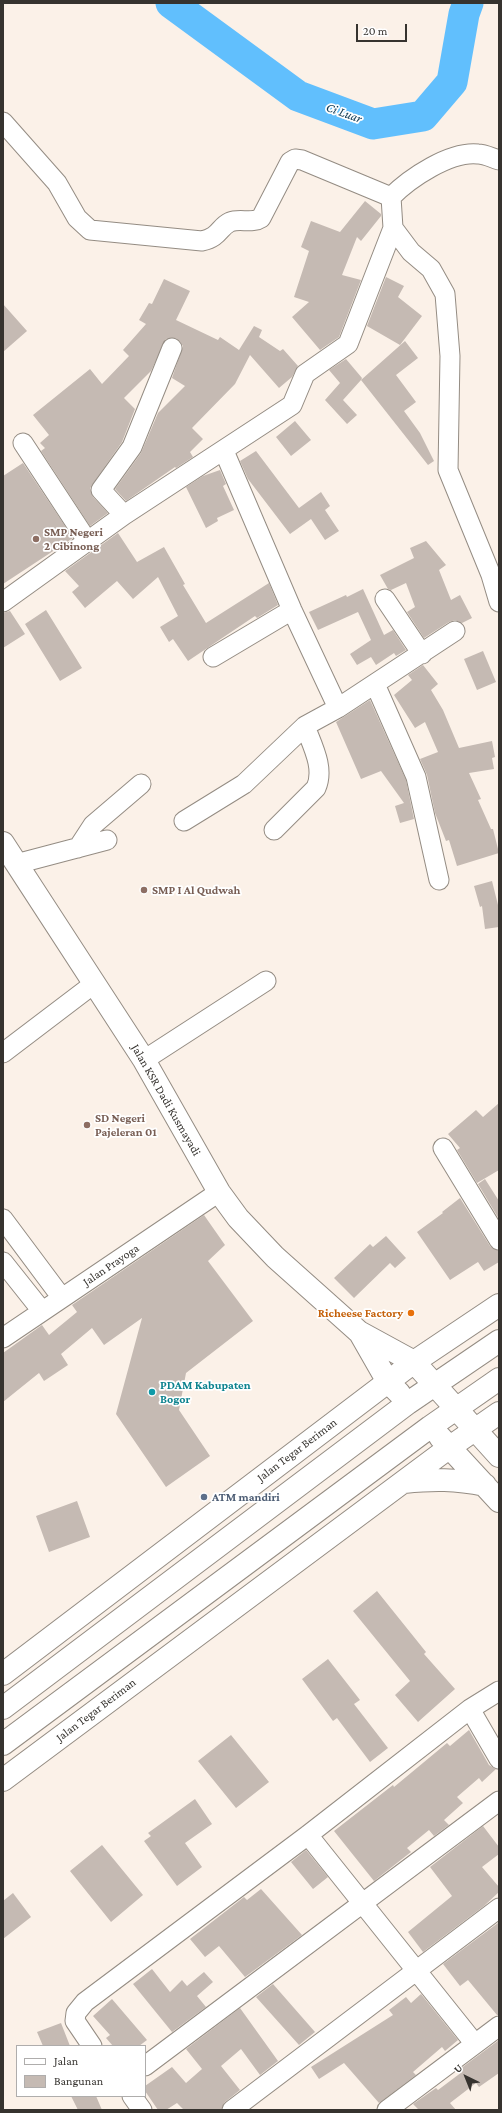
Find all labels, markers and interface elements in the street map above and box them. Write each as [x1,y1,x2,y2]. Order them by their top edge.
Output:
scale bar [358,16,409,42]
text: 20 m [363,24,387,38]
water label: Ci Luar [324,99,364,127]
place label: SMP Negeri 2 Cibinong [44,525,103,553]
marker: SMP Negeri 2 Cibinong [31,534,41,544]
place label: SMP I Al Qudwah [152,883,240,897]
marker: SMP I Al Qudwah [139,885,149,895]
street label: Jalan KSR Dadi Kusmayadi [128,1042,204,1158]
place label: SD Negeri Pajeleran 01 [95,1111,157,1139]
marker: SD Negeri Pajeleran 01 [82,1120,92,1130]
street label: Jalan Prayoga [80,1241,142,1289]
place label: Richeese Factory [318,1306,403,1320]
marker: Richeese Factory [406,1308,416,1318]
place label: PDAM Kabupaten Bogor [160,1378,251,1406]
marker: PDAM Kabupaten Bogor [147,1387,157,1397]
street label: Jalan Tegar Beriman [254,1415,340,1485]
place label: ATM mandiri [212,1490,280,1504]
marker: ATM mandiri [199,1492,209,1502]
street label: Jalan Tegar Beriman [53,1675,139,1745]
legend [16,2045,146,2097]
text: Jalan [54,2054,78,2068]
north arrow [446,2057,486,2097]
text: U [451,2061,465,2075]
text: Bangunan [54,2074,103,2088]

